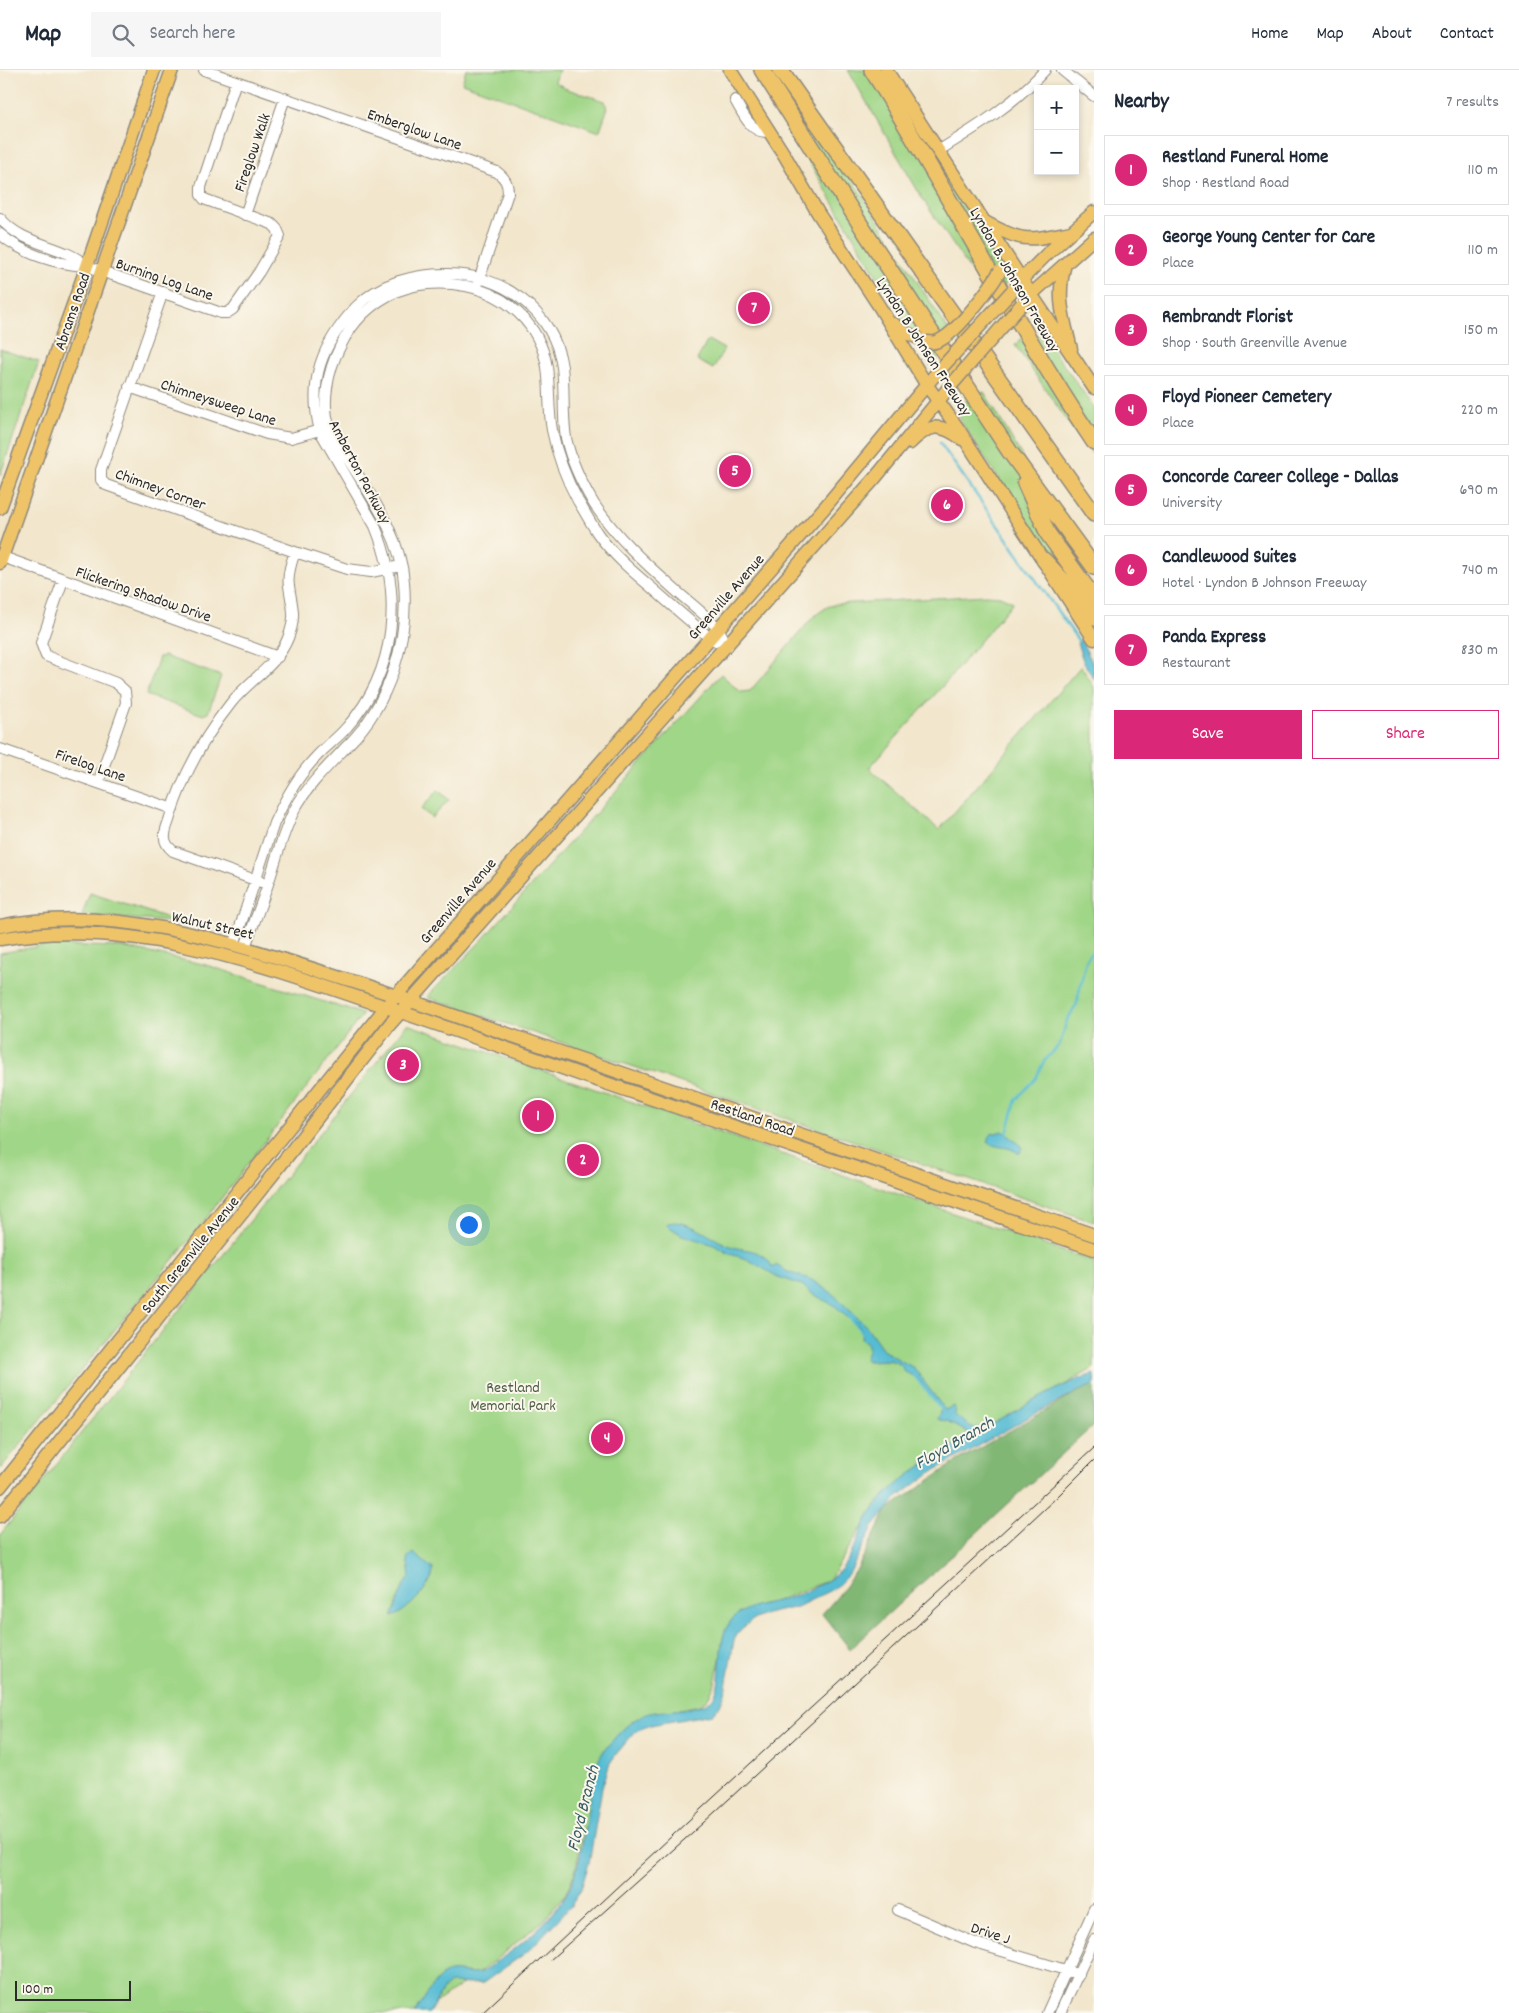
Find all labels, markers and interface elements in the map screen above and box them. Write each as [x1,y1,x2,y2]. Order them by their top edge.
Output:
search box [91,12,441,57]
text: Map [25,18,61,52]
icon: search [109,21,137,49]
text: Search here [149,21,235,48]
text: Home [1251,22,1288,47]
text: Map [1316,22,1344,47]
text: About [1372,22,1412,47]
text: Contact [1440,22,1494,47]
map controls [1034,85,1079,175]
button: + [1034,85,1079,130]
text: Nearby [1114,88,1169,118]
text: 7 results [1446,91,1499,114]
street label: Emberglow Lane [364,103,465,157]
street label: Fireglow Walk [229,110,278,195]
button: − [1034,130,1079,175]
text: Restland Funeral Home [1162,145,1328,172]
text: 1 [1129,159,1133,182]
text: 110 m [1468,159,1498,182]
text: Shop · Restland Road [1162,172,1289,195]
street label: Lyndon B. Johnson Freeway [963,203,1065,357]
text: George Young Center for Care [1162,225,1375,252]
text: 2 [1128,239,1135,262]
text: 110 m [1468,239,1498,262]
text: Place [1162,252,1194,275]
street label: Burning Log Lane [112,253,216,308]
street label: Abrams Road [49,270,97,354]
street label: Lyndon B Johnson Freeway [869,273,977,422]
pin: 7 [738,289,770,327]
text: Rembrandt Florist [1162,305,1293,332]
text: 3 [1127,319,1135,342]
text: 150 m [1464,319,1498,342]
text: Shop · South Greenville Avenue [1162,332,1347,355]
street label: Chimneysweep Lane [157,374,279,433]
text: Floyd Pioneer Cemetery [1162,385,1331,412]
text: 4 [1128,399,1134,422]
text: 220 m [1461,399,1498,422]
text: Place [1162,412,1194,435]
street label: Amberton Parkway [322,416,396,529]
pin: 5 [719,452,751,490]
street label: Chimney Corner [112,463,209,517]
text: Concorde Career College - Dallas [1162,465,1399,492]
text: 5 [1127,479,1135,502]
text: 690 m [1459,479,1498,502]
pin: 6 [931,486,963,524]
text: University [1162,492,1222,515]
text: Candlewood Suites [1162,545,1297,572]
street label: Greenville Avenue [683,550,771,646]
text: 6 [1127,559,1135,582]
text: 740 m [1462,559,1498,582]
street label: Flickering Shadow Drive [72,561,214,629]
text: Hotel · Lyndon B Johnson Freeway [1162,572,1366,595]
text: Panda Express [1162,625,1266,652]
text: 7 [1128,639,1134,662]
text: 830 m [1461,639,1498,662]
text: Restaurant [1162,652,1231,675]
button: Save [1114,710,1302,759]
button: Share [1312,710,1499,759]
street label: Firelog Lane [52,744,129,789]
street label: Greenville Avenue [415,854,503,950]
street label: Walnut Street [169,906,256,947]
pin: 3 [387,1046,419,1084]
street label: Restland Road [707,1093,797,1143]
pin: 1 [522,1097,554,1135]
pin: 2 [567,1141,599,1179]
street label: South Greenville Avenue [136,1192,246,1319]
your location [456,1212,482,1238]
park label: Restland Memorial Park [470,1377,556,1418]
water label: Floyd Branch [911,1411,1000,1477]
pin: 4 [591,1419,623,1457]
water label: Floyd Branch [562,1762,607,1854]
street label: Drive J [967,1917,1013,1952]
scale bar [15,1978,131,2001]
text: 100 m [22,1980,53,2000]

